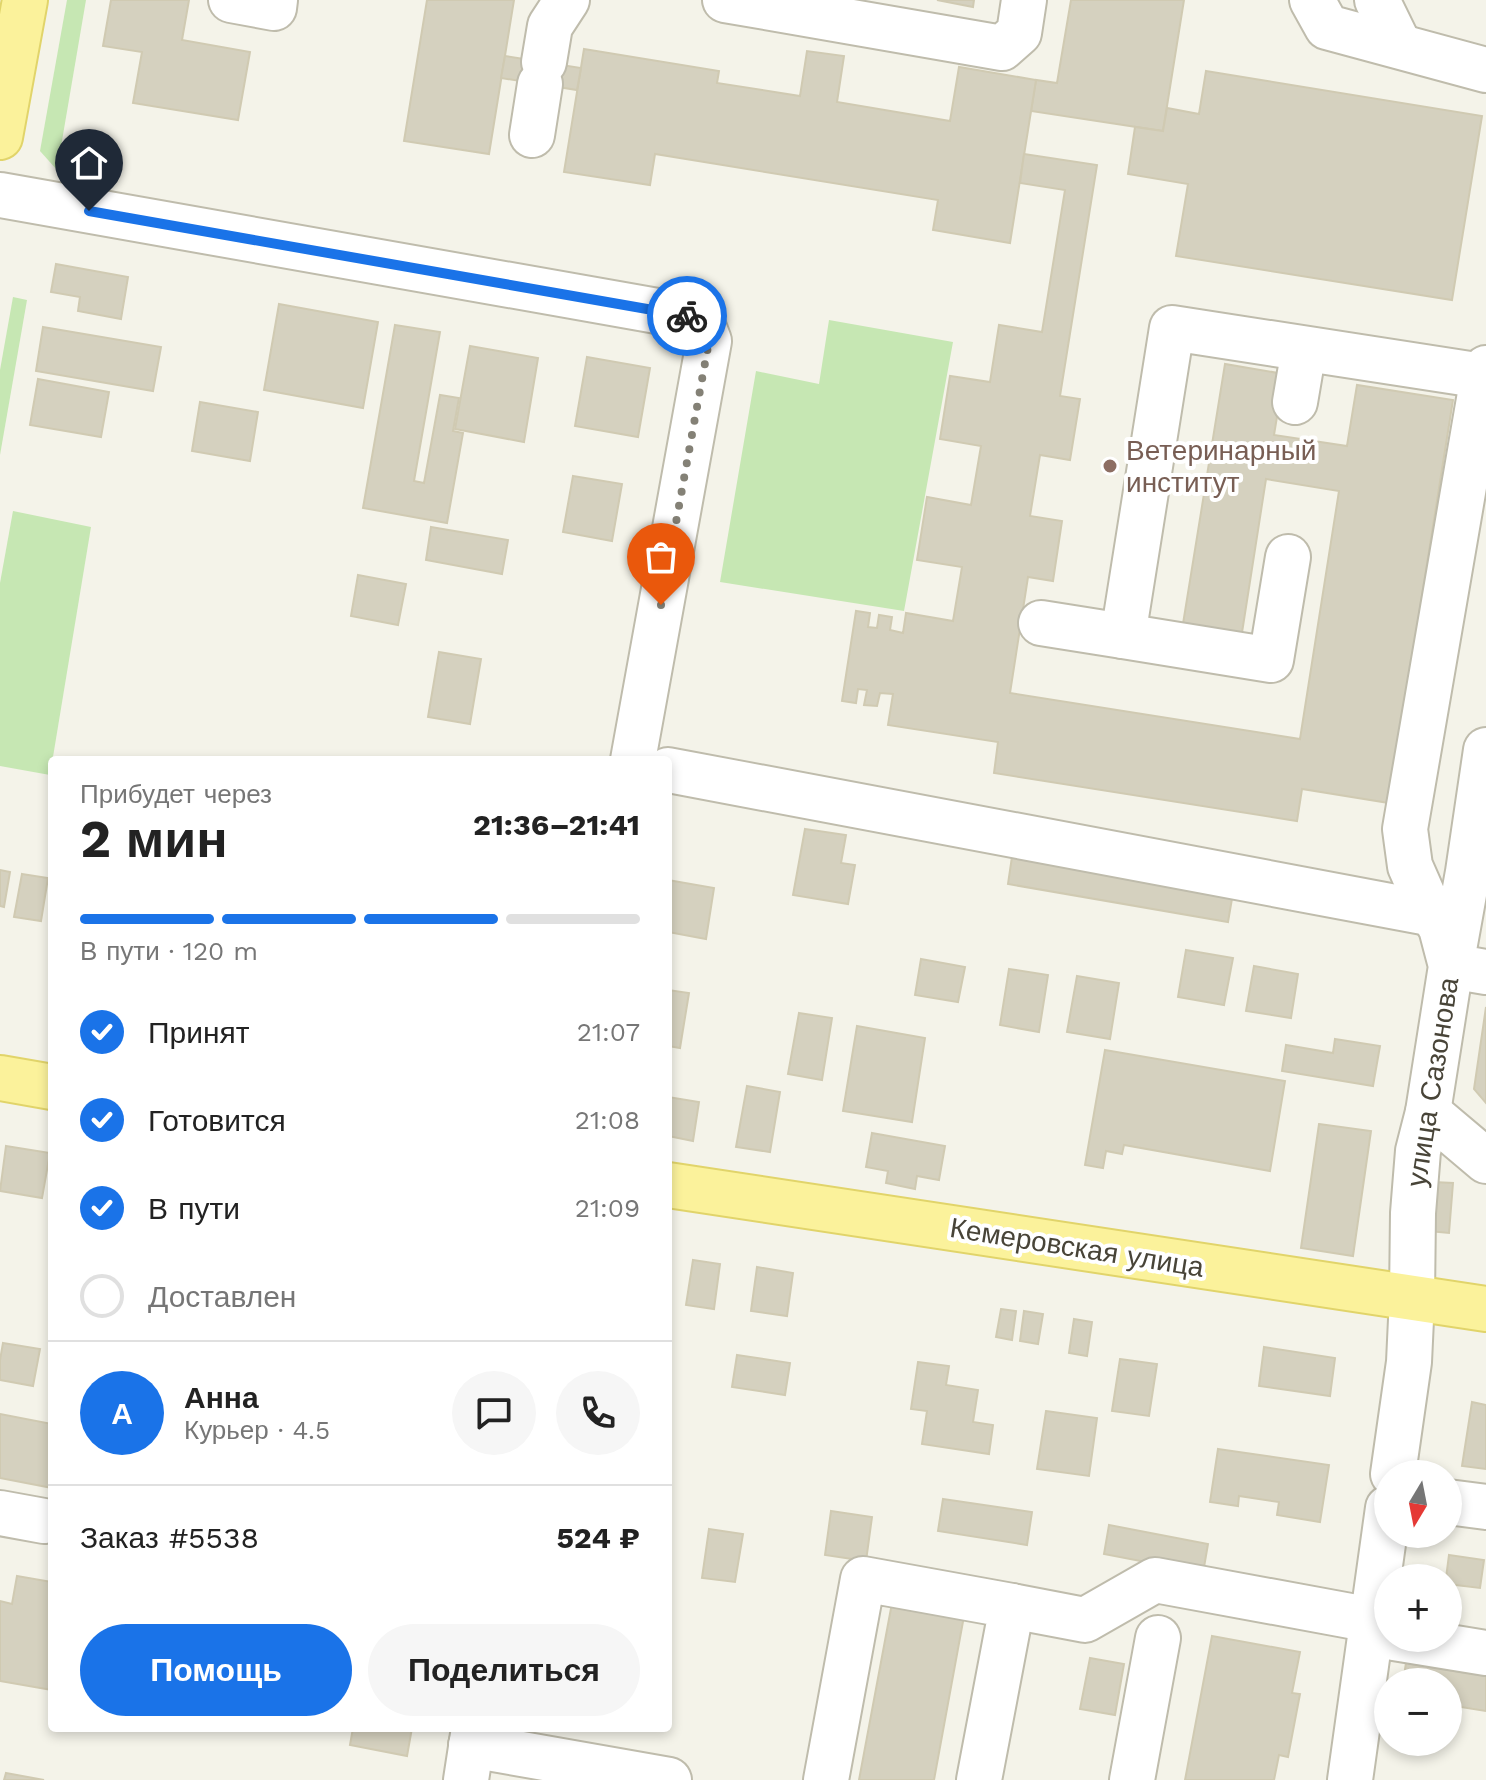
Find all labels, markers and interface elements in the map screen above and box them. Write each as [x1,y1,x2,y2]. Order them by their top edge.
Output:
pin [55,129,123,211]
icon: home [67,141,111,185]
courier [647,276,727,356]
icon: bike [665,294,709,338]
place label: Ветеринарный институт [1126,434,1316,499]
marker: Ветеринарный институт [1101,457,1119,475]
pin [627,523,695,605]
icon: bag [639,535,683,579]
text: Прибудет через [80,779,272,809]
text: 21:36–21:41 [473,807,640,842]
text: 2 мин [80,809,228,870]
text: В пути · 120 m [80,936,258,966]
street label: улица Сазонова [1400,975,1465,1189]
icon: check [80,1010,124,1054]
text: Принят [148,1015,250,1050]
text: 21:07 [577,1017,640,1047]
icon: check [80,1098,124,1142]
text: Готовится [148,1103,286,1138]
text: 21:08 [575,1105,640,1135]
icon: check [80,1186,124,1230]
text: В пути [148,1191,240,1226]
text: 21:09 [575,1193,640,1223]
street label: Кемеровская улица [948,1211,1207,1284]
text: Доставлен [148,1279,296,1314]
button: chat [452,1371,536,1455]
button: phone [556,1371,640,1455]
text: Анна [184,1380,259,1415]
text: А [111,1396,133,1431]
text: Курьер · 4.5 [184,1415,330,1445]
north arrow [1374,1460,1462,1548]
map controls [1374,1460,1462,1756]
text: Заказ #5538 [80,1520,259,1555]
text: 524 ₽ [556,1520,640,1555]
button: + [1374,1564,1462,1652]
button: Помощь [80,1624,352,1716]
button: Поделиться [368,1624,640,1716]
button: − [1374,1668,1462,1756]

